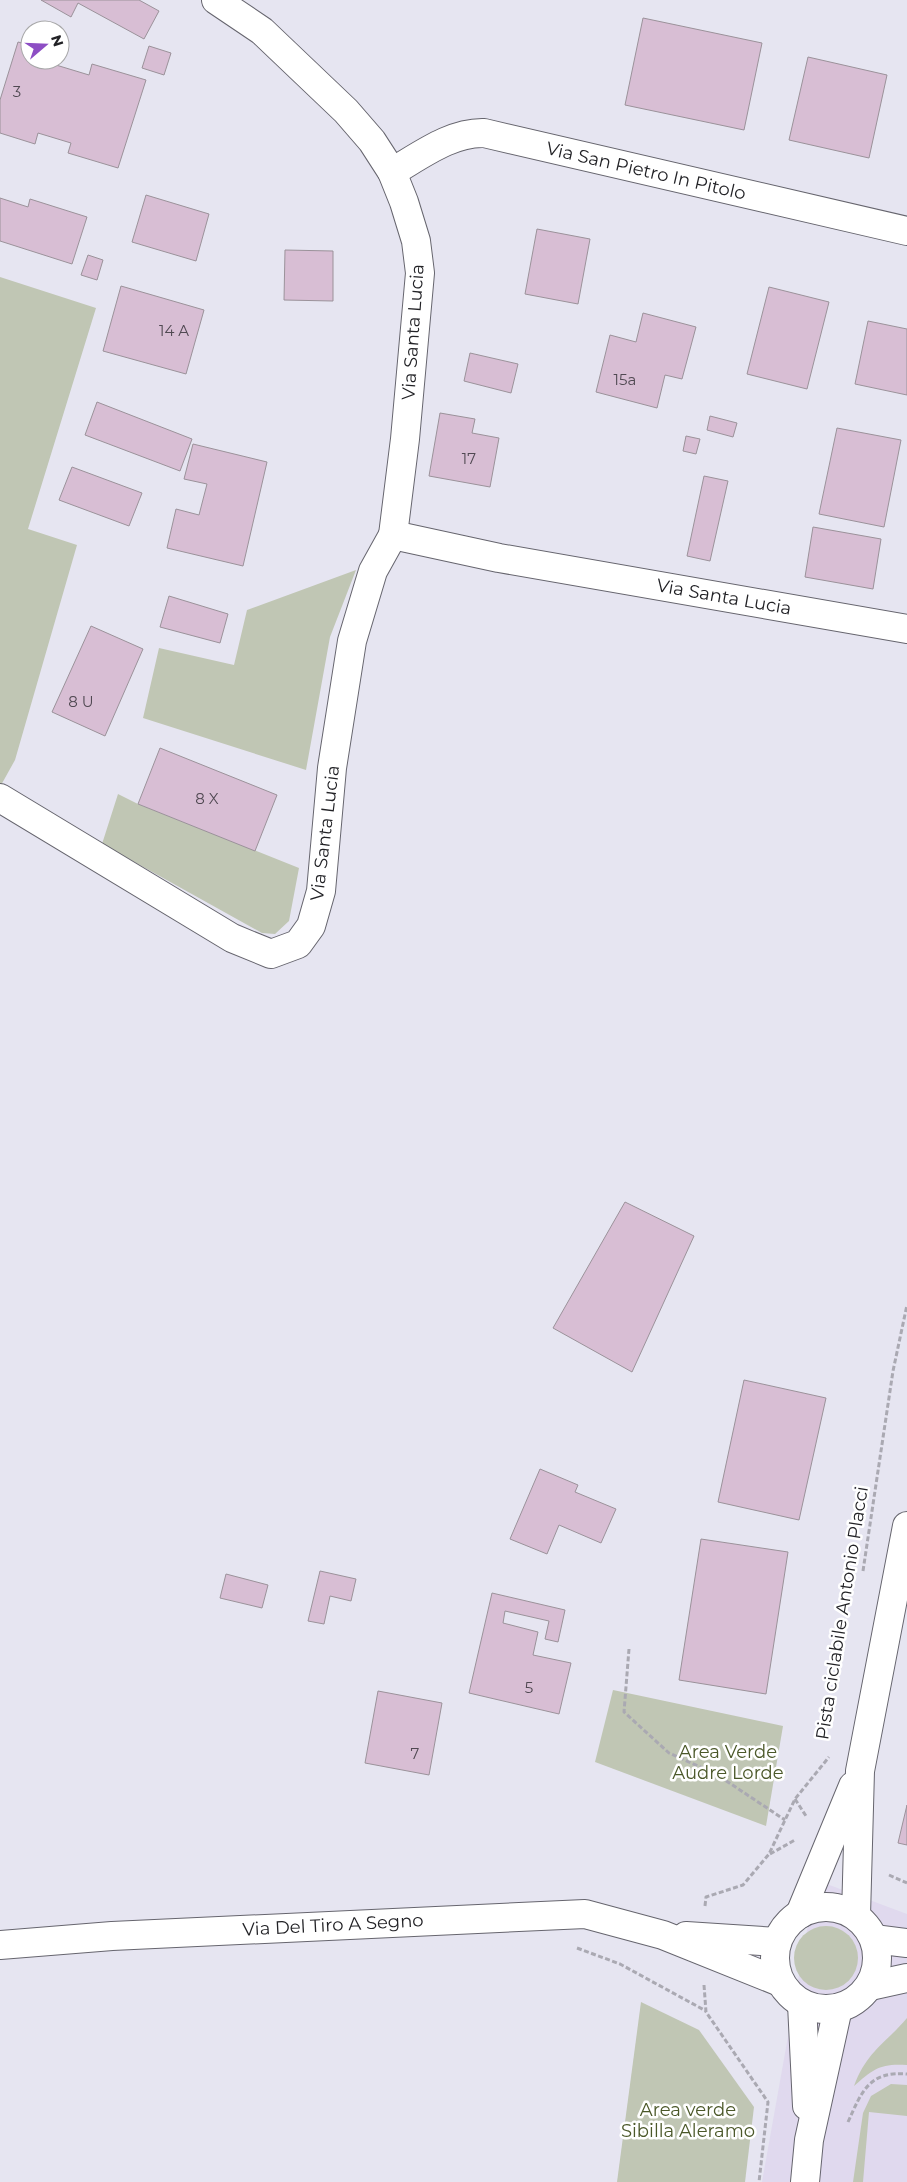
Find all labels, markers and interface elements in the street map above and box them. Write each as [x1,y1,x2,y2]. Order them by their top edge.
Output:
north arrow [20,20,70,70]
text: N [47,32,68,49]
house number: 3 [13,82,21,101]
street label: Via San Pietro In Pitolo [544,137,748,205]
street label: Via Santa Lucia [397,263,429,401]
house number: 14 A [159,321,189,340]
house number: 15a [614,370,636,389]
house number: 17 [462,449,476,468]
street label: Via Santa Lucia [655,574,793,620]
house number: 8 U [68,692,94,711]
street label: Via Santa Lucia [306,764,344,902]
house number: 8 X [195,789,219,808]
street label: Pista ciclabile Antonio Placci [811,1485,873,1741]
house number: 5 [525,1678,533,1697]
park label: Area Verde Audre Lorde [672,1741,784,1784]
house number: 7 [411,1744,420,1763]
street label: Via Del Tiro A Segno [242,1909,424,1941]
park label: Area verde Sibilla Aleramo [621,2099,755,2142]

